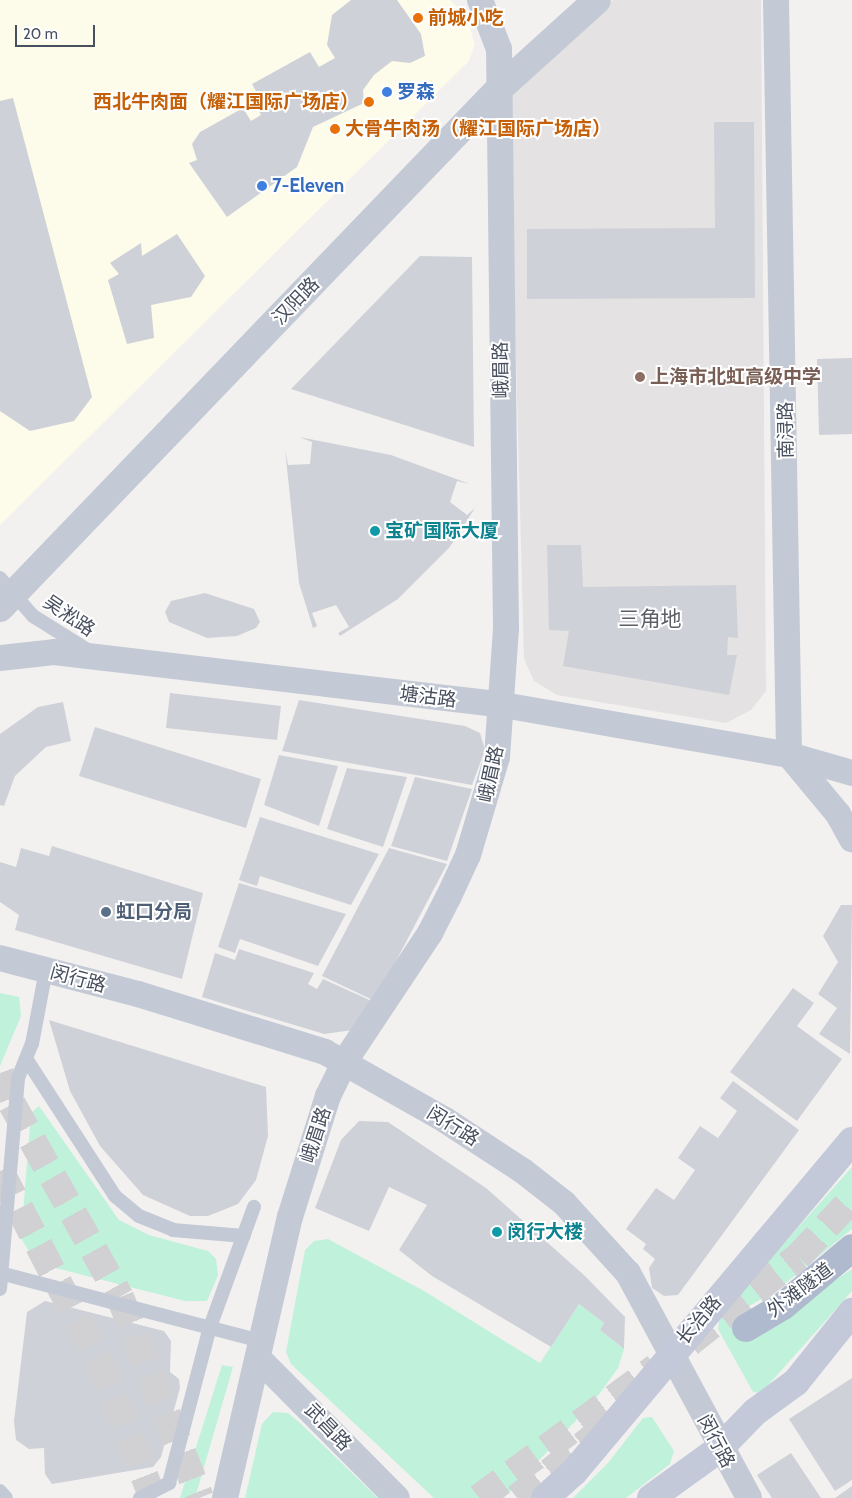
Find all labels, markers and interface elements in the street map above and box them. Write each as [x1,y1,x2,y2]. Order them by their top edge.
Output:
place label: 前城小吃 [428,7,504,29]
marker: 前城小吃 [412,12,424,24]
scale bar [18,15,98,47]
text: 20 m [23,25,58,43]
place label: 罗森 [397,81,435,103]
marker: 罗森 [381,86,393,98]
place label: 西北牛肉面（耀江国际广场店） [93,91,359,113]
marker: 西北牛肉面（耀江国际广场店） [363,96,375,108]
place label: 大骨牛肉汤（耀江国际广场店） [345,118,611,140]
marker: 大骨牛肉汤（耀江国际广场店） [329,123,341,135]
place label: 7-Eleven [272,175,344,197]
marker: 7-Eleven [256,180,268,192]
street label: 汉阳路 [268,273,324,329]
street label: 峨眉路 [489,341,513,399]
place label: 上海市北虹高级中学 [650,366,821,388]
marker: 上海市北虹高级中学 [634,371,646,383]
street label: 南浔路 [774,401,798,459]
place label: 宝矿国际大厦 [385,520,499,542]
marker: 宝矿国际大厦 [369,525,381,537]
street label: 吴淞路 [39,591,99,641]
district label: 三角地 [619,606,681,632]
street label: 塘沽路 [398,682,458,712]
street label: 峨眉路 [474,744,508,804]
place label: 虹口分局 [116,901,192,923]
marker: 虹口分局 [100,906,112,918]
street label: 闵行路 [48,961,108,997]
street label: 闵行路 [423,1101,483,1151]
street label: 峨眉路 [296,1104,336,1166]
place label: 闵行大楼 [507,1221,583,1243]
marker: 闵行大楼 [491,1226,503,1238]
street label: 外滩隧道 [763,1258,837,1322]
street label: 长治路 [672,1291,726,1349]
street label: 武昌路 [300,1399,356,1455]
street label: 闵行路 [693,1410,739,1472]

